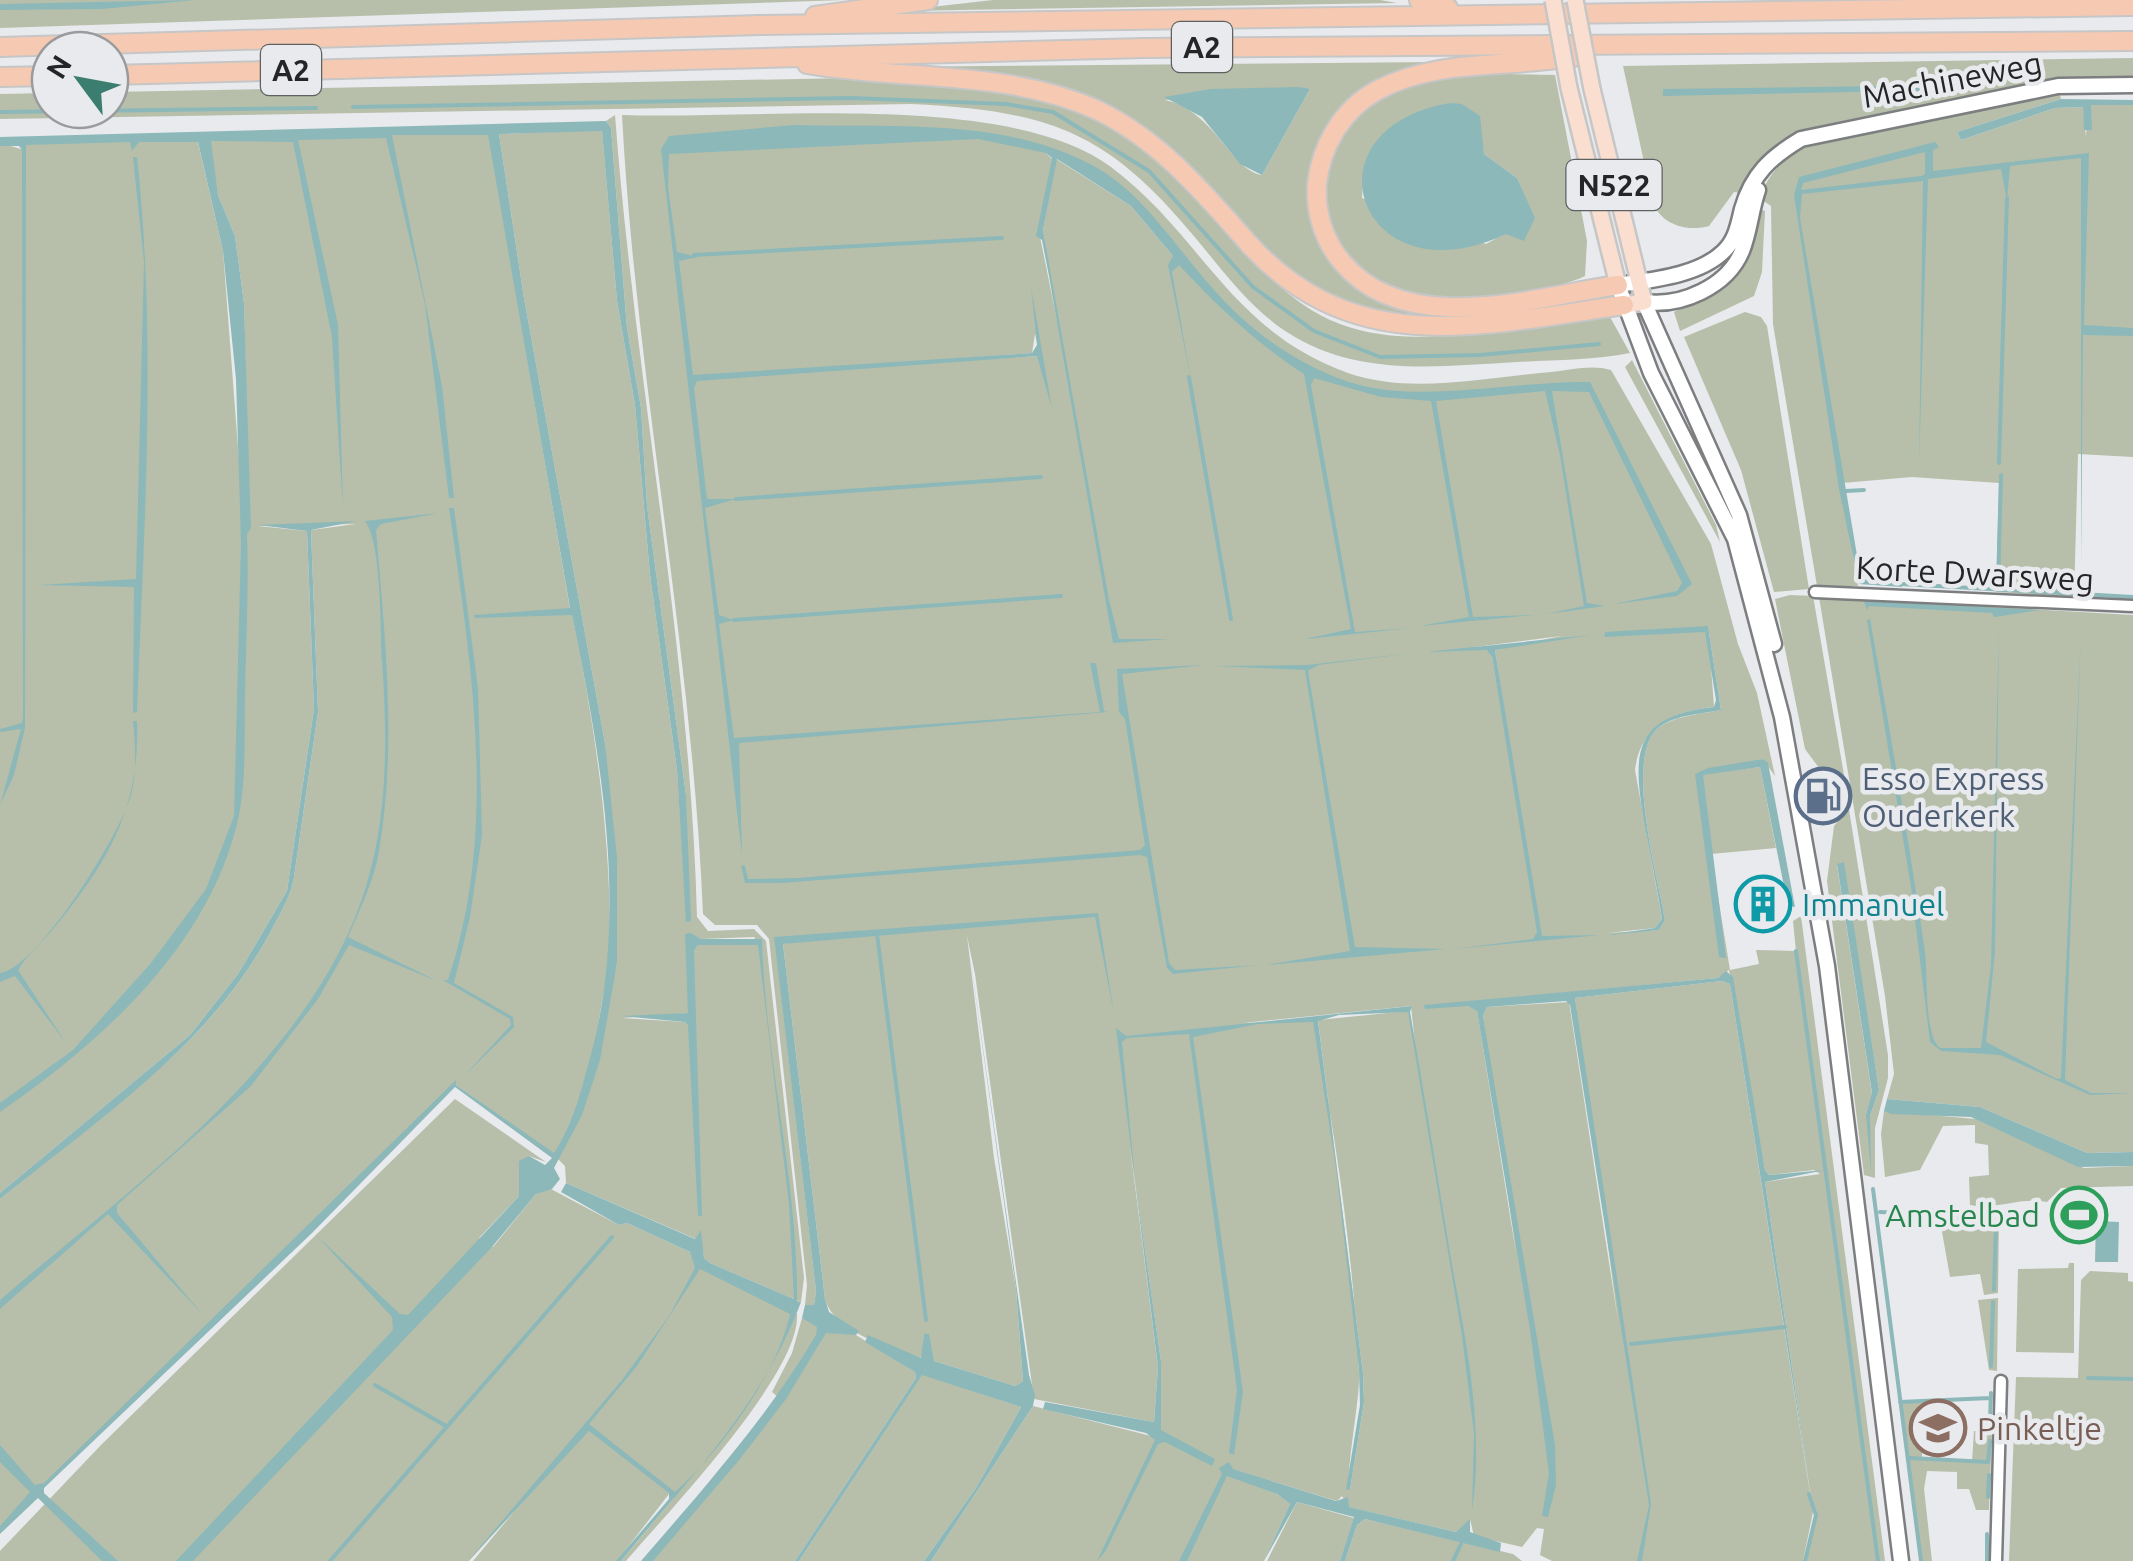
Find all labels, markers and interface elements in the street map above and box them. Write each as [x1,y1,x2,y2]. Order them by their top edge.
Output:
road number: A2 [1172,22,1232,72]
north arrow [30,30,130,130]
street label: Machineweg [1859,44,2045,114]
road number: A2 [261,45,321,95]
text: N [40,49,77,84]
road number: N522 [1566,160,1662,210]
street label: Korte Dwarsweg [1855,549,2095,597]
place label: Esso Express Ouderkerk [1862,760,2044,833]
fuel station icon: Esso Express Ouderkerk [1793,766,1853,826]
building icon: Immanuel [1733,874,1793,934]
place label: Immanuel [1802,886,1944,922]
sports icon: Amstelbad [2049,1185,2109,1245]
place label: Amstelbad [1885,1197,2040,1233]
school or university icon: Pinkeltje [1908,1398,1968,1458]
place label: Pinkeltje [1977,1410,2102,1446]

